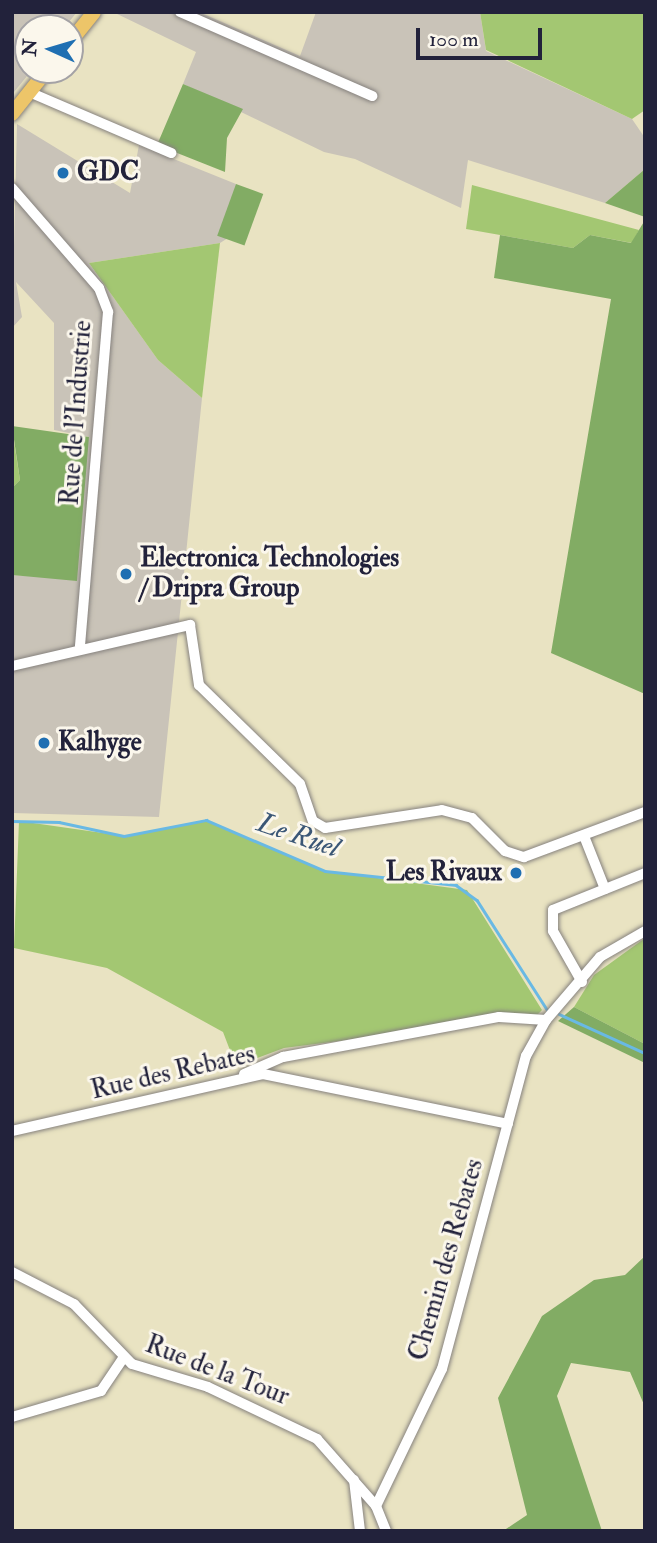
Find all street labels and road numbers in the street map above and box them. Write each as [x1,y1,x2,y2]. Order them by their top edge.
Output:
street label: Rue de l'Industrie [55,319,99,507]
street label: Rue des Rebates [88,1039,258,1107]
street label: Chemin des Rebates [403,1155,491,1365]
street label: Rue de la Tour [141,1329,293,1413]

